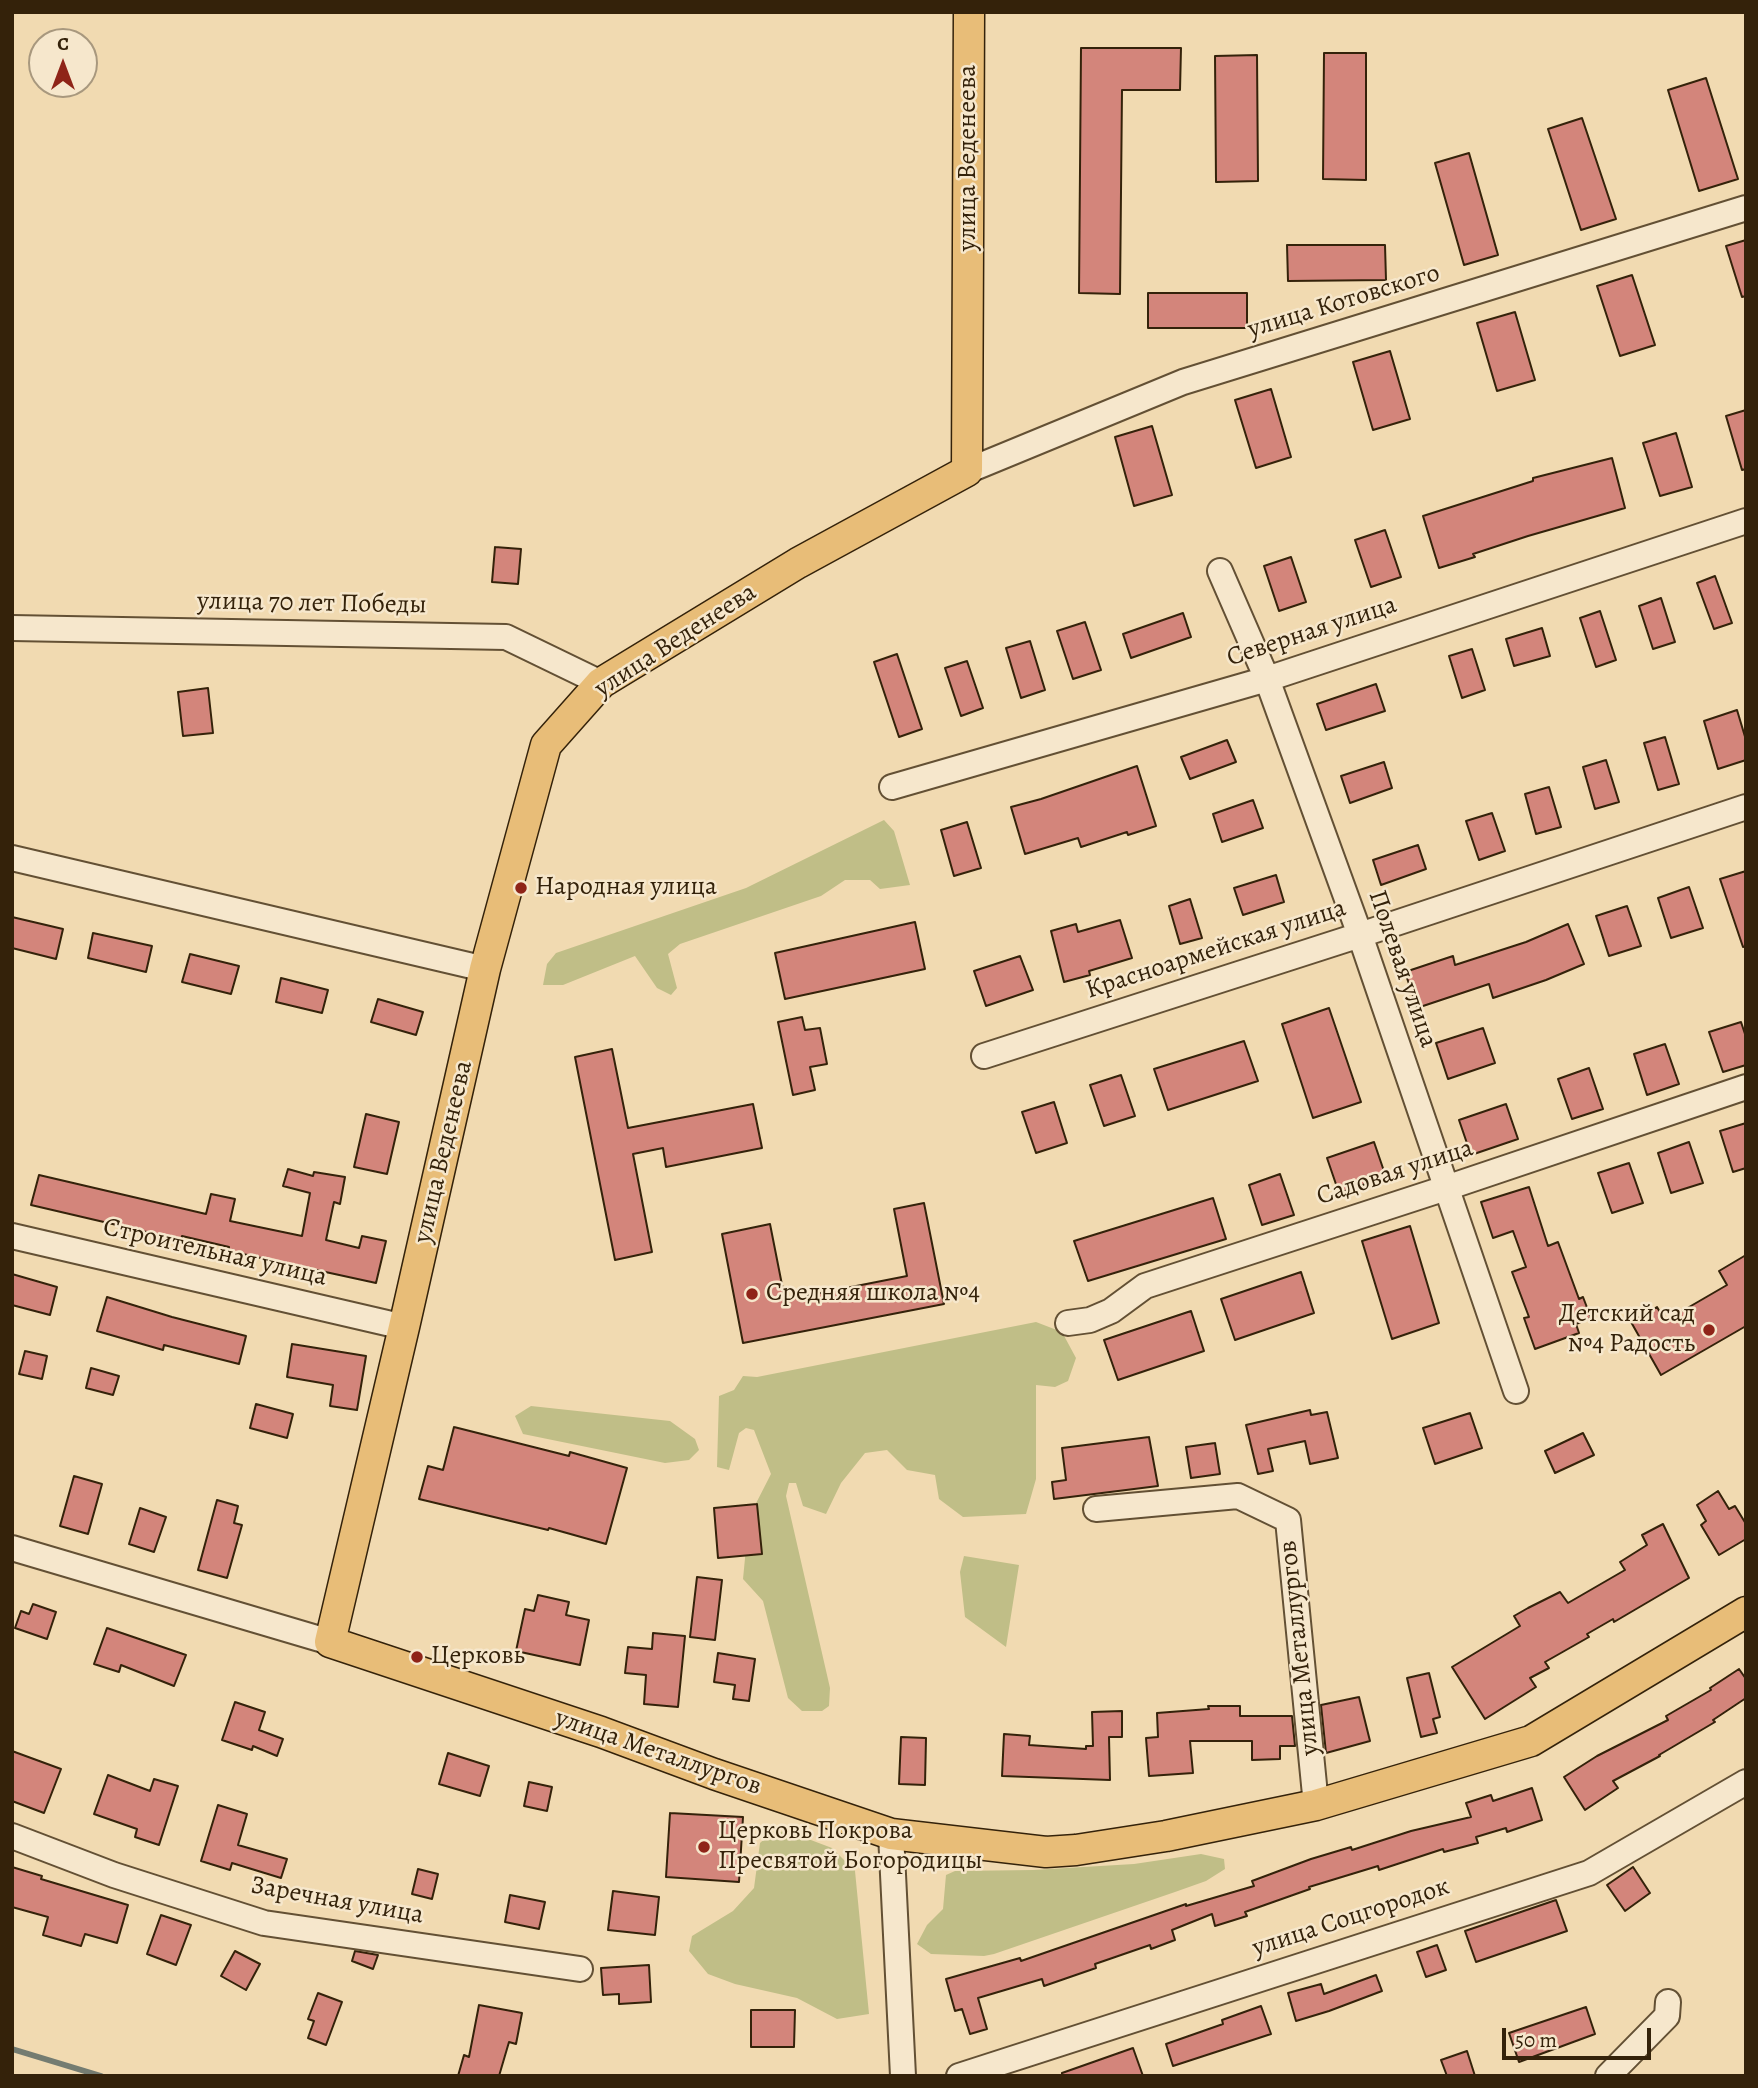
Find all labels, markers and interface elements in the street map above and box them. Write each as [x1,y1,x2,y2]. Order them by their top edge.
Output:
north arrow [28,28,98,98]
text: С [57,31,69,57]
street label: улица Веденеева [953,65,985,251]
street label: улица Котовского [1244,258,1444,346]
street label: улица Веденеева [589,577,763,705]
street label: улица 70 лет Победы [197,586,427,622]
street label: Северная улица [1223,590,1401,674]
place label: Народная улица [535,872,717,904]
marker: Народная улица [513,880,529,896]
street label: Полевая улица [1361,886,1443,1052]
street label: Красноармейская улица [1082,893,1350,1007]
street label: улица Веденеева [408,1058,480,1246]
street label: Садовая улица [1313,1133,1477,1213]
street label: Строительная улица [100,1212,330,1294]
place label: Средняя школа №4 [766,1278,980,1310]
marker: Средняя школа №4 [744,1286,760,1302]
place label: Детский сад №4 Радость [1559,1299,1695,1360]
marker: Детский сад №4 Радость [1701,1322,1717,1338]
street label: улица Металлургов [1273,1539,1327,1757]
place label: Церковь [431,1641,525,1673]
marker: Церковь [409,1649,425,1665]
street label: улица Металлургов [551,1703,765,1803]
place label: Церковь Покрова Пресвятой Богородицы [718,1816,983,1878]
marker: Церковь Покрова Пресвятой Богородицы [696,1839,712,1855]
street label: Заречная улица [248,1870,426,1932]
street label: улица Соцгородок [1249,1871,1453,1965]
scale bar [1506,2014,1655,2058]
text: 50 m [1515,2026,1557,2054]

